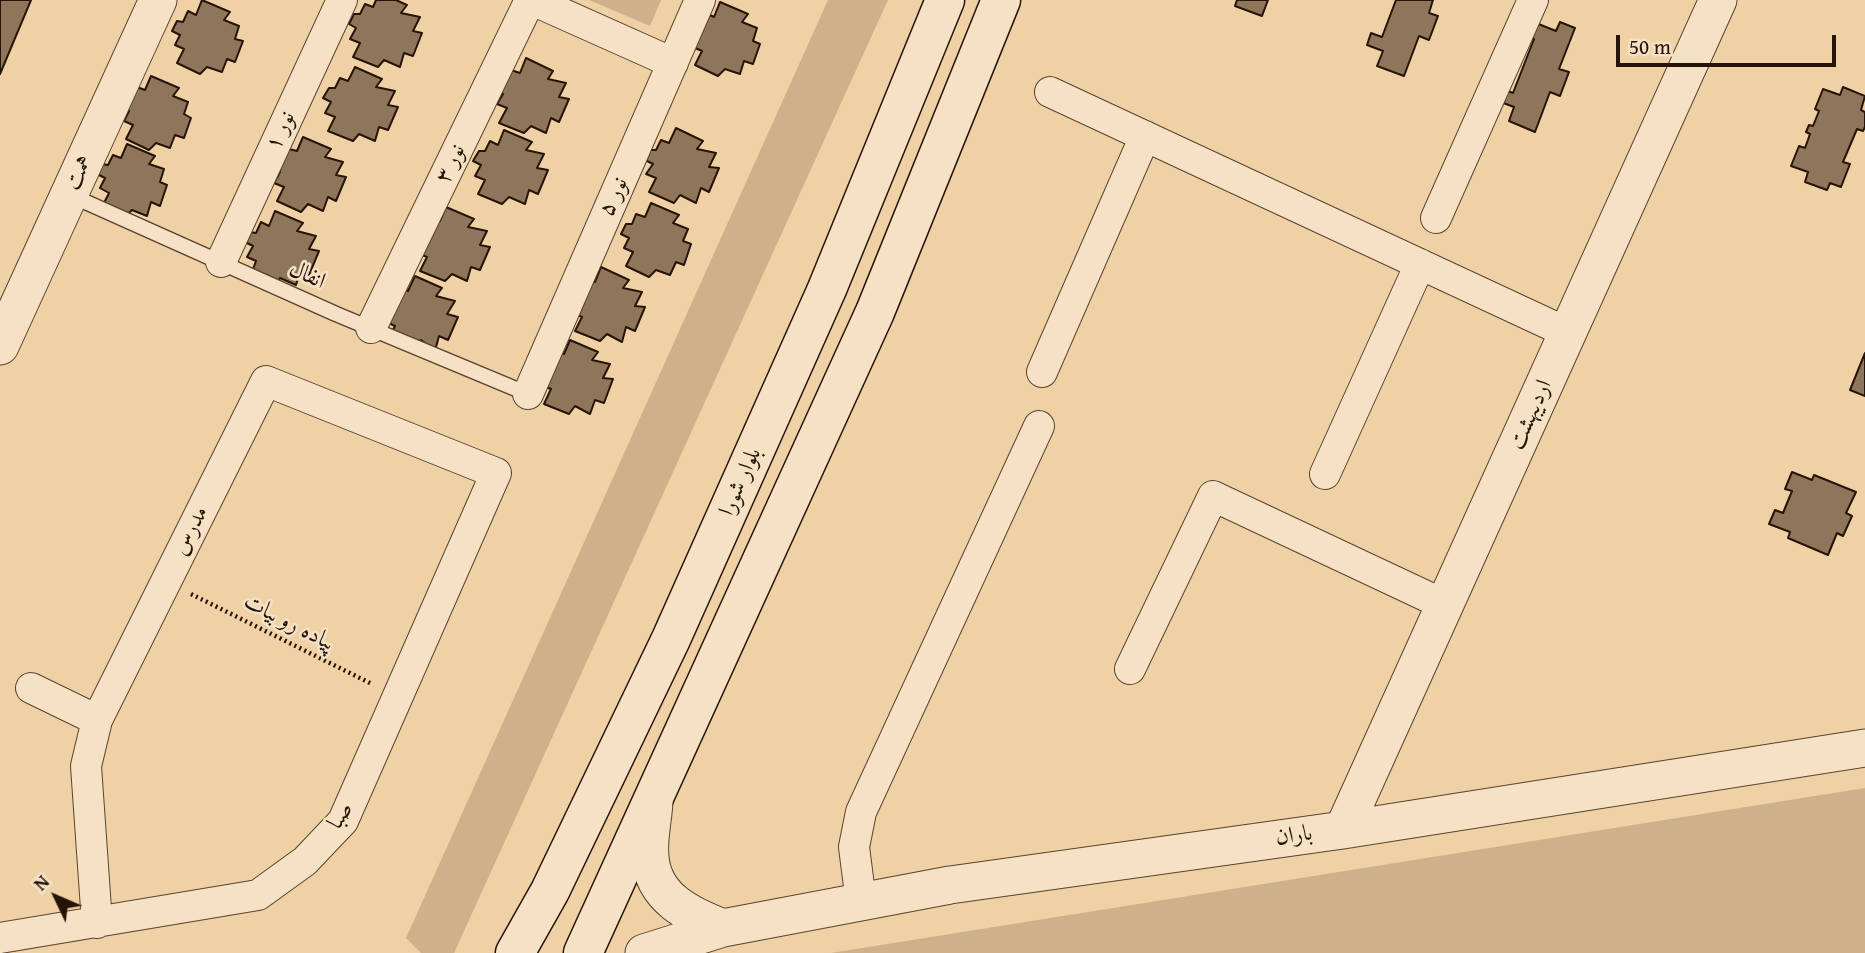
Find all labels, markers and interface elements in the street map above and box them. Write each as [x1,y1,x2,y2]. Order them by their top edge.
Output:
scale bar [1620,21,1840,65]
text: 50 m [1629,31,1671,62]
street label: نور ۱ [260,107,302,155]
street label: نور ۳ [430,140,472,188]
street label: همت [59,151,99,195]
street label: نور ۵ [593,173,635,221]
street label: انفال [284,256,330,296]
street label: اردیبهشت [1503,376,1559,454]
street label: بلوار شورا [714,444,768,520]
street label: مدرس [167,502,215,560]
street label: پیاده رو بیات [238,588,340,658]
street label: صبا [322,797,360,835]
street label: باران [1274,820,1314,852]
north arrow [21,862,91,932]
text: N [26,868,55,897]

